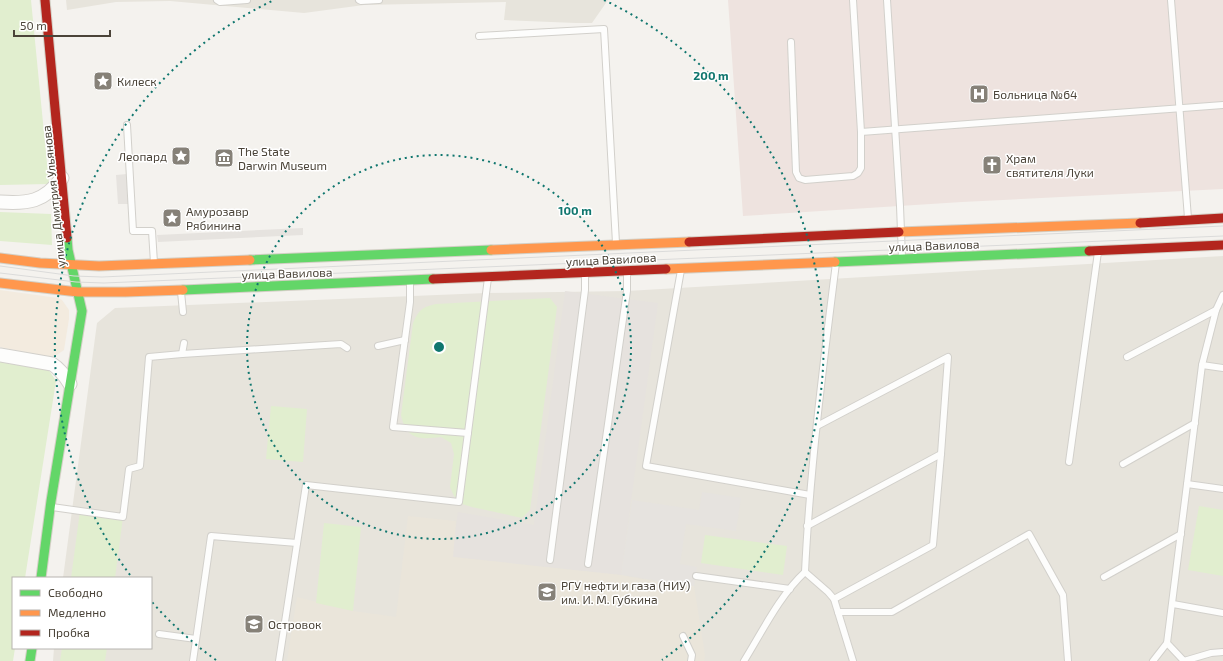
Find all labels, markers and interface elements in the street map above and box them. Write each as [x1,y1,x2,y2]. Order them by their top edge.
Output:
scale bar [14,12,110,38]
text: 50 m [20,18,47,32]
text: 200 m [693,68,729,82]
place icon: Килеск [92,70,114,92]
place label: Килеск [117,74,157,88]
hospital icon: Больница №64 [968,83,990,105]
place label: Больница №64 [993,87,1077,101]
street label: улица Дмитрия Ульянова [39,125,68,267]
place label: The State Darwin Museum [238,144,327,172]
place icon: Леопард [170,145,192,167]
museum icon: The State Darwin Museum [213,147,235,169]
place label: Леопард [118,149,167,163]
place label: Храм святителя Луки [1006,151,1094,180]
church icon: Храм святителя Луки [981,154,1003,176]
text: 100 m [558,203,592,217]
place label: Амурозавр Рябинина [186,204,249,232]
place icon: Амурозавр Рябинина [161,207,183,229]
street label: улица Вавилова [888,236,980,255]
street label: улица Вавилова [565,250,657,269]
street label: улица Вавилова [241,264,333,283]
centre of rings [432,340,446,354]
legend [12,577,152,649]
place label: РГУ нефти и газа (НИУ) им. И. М. Губкина [561,578,690,607]
school or university icon: РГУ нефти и газа (НИУ) им. И. М. Губкина [536,581,558,603]
text: Свободно [48,585,103,599]
text: Медленно [48,605,106,619]
school or university icon: Островок [243,613,265,635]
place label: Островок [268,617,322,631]
text: Пробка [48,625,90,639]

